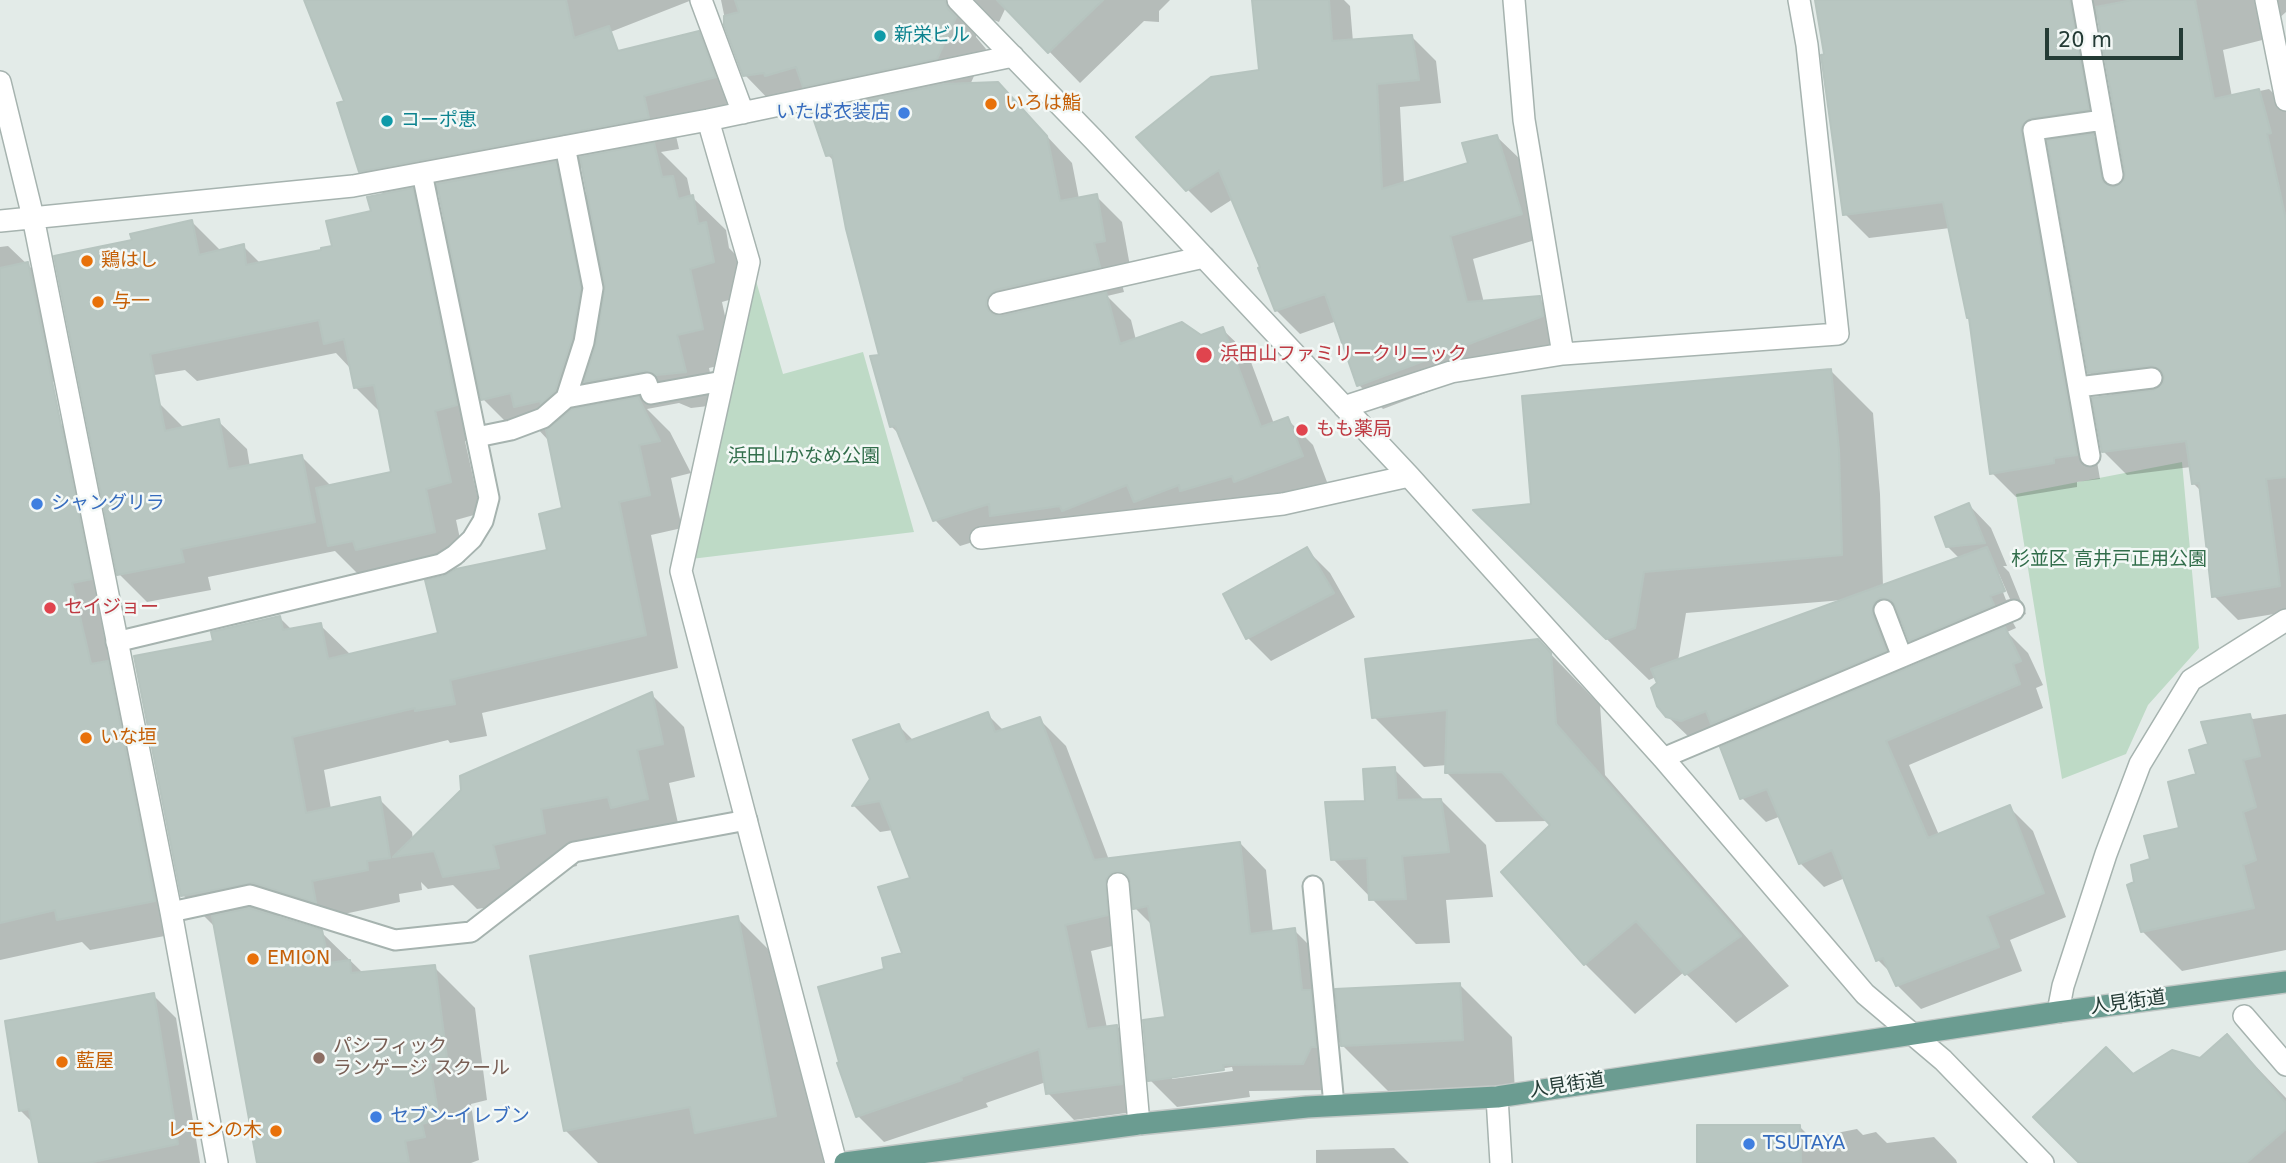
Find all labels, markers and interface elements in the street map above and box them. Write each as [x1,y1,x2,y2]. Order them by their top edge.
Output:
scale bar [2048,14,2186,58]
place label: 新栄ビル [894,25,970,47]
marker: 新栄ビル [872,28,888,44]
text: 20 m [2058,28,2112,52]
place label: いろは鮨 [1005,93,1081,115]
marker: いろは鮨 [983,96,999,112]
place label: いたば衣装店 [776,102,890,124]
marker: いたば衣装店 [896,105,912,121]
place label: コーポ恵 [401,110,477,132]
marker: コーポ恵 [379,113,395,129]
place label: 鶏はし [101,250,158,272]
marker: 鶏はし [79,253,95,269]
place label: 与一 [112,291,150,313]
marker: 与一 [90,294,106,310]
place label: 浜田山ファミリークリニック [1220,344,1467,366]
marker: 浜田山ファミリークリニック [1194,345,1214,365]
place label: もも薬局 [1316,419,1392,441]
marker: もも薬局 [1294,422,1310,438]
park label: 浜田山かなめ公園 [728,446,880,468]
place label: シャングリラ [51,493,165,515]
marker: シャングリラ [29,496,45,512]
park label: 杉並区 高井戸正用公園 [2011,549,2207,571]
place label: セイジョー [64,597,159,619]
marker: セイジョー [42,600,58,616]
place label: いな垣 [100,727,157,749]
marker: いな垣 [78,730,94,746]
place label: EMION [267,948,330,970]
marker: EMION [245,951,261,967]
street label: 人見街道 [2089,986,2167,1020]
place label: パシフィック ランゲージ スクール [333,1036,510,1080]
marker: パシフィック ランゲージ スクール [311,1050,327,1066]
place label: 藍屋 [76,1051,114,1073]
marker: 藍屋 [54,1054,70,1070]
street label: 人見街道 [1528,1069,1606,1103]
place label: セブン-イレブン [390,1106,530,1128]
marker: セブン-イレブン [368,1109,384,1125]
place label: レモンの木 [167,1120,262,1142]
marker: レモンの木 [268,1123,284,1139]
place label: TSUTAYA [1763,1133,1845,1155]
marker: TSUTAYA [1741,1136,1757,1152]

